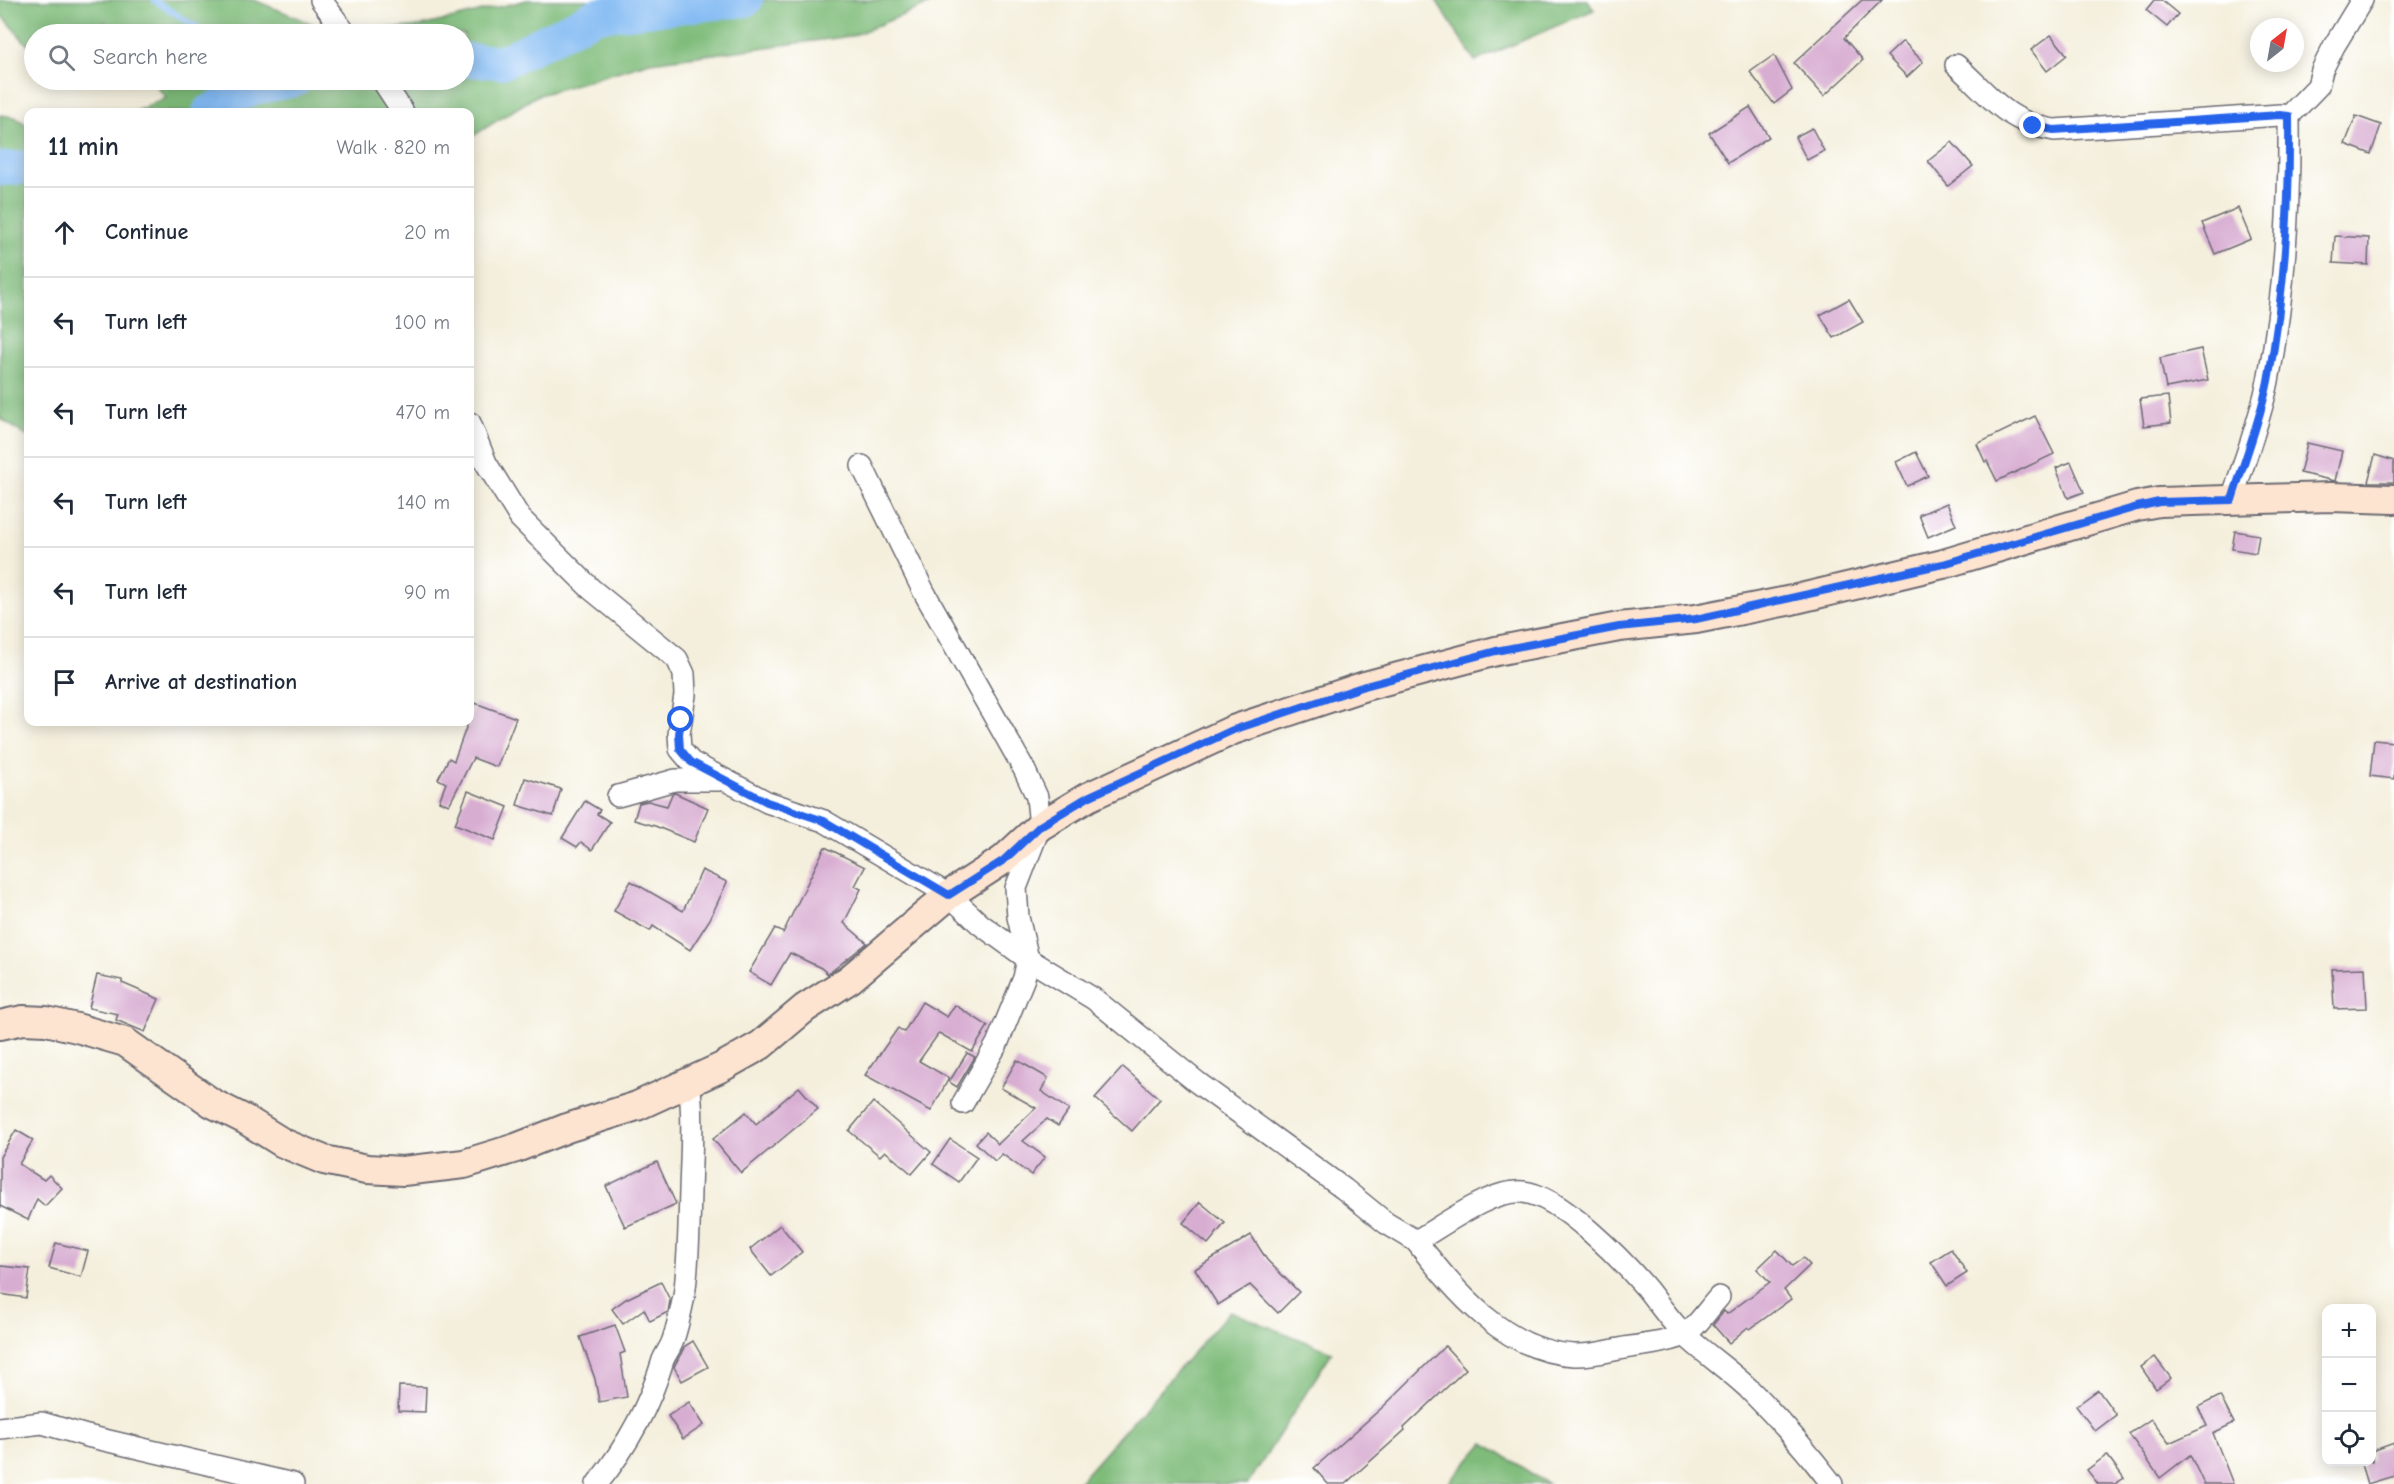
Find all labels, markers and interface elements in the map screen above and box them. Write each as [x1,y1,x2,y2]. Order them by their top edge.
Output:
north arrow [2250,18,2304,72]
search box [24,24,474,90]
icon: search [45,41,78,74]
text: Search here [93,44,208,70]
route end [2019,112,2045,138]
text: 11 min [48,132,119,162]
text: Walk · 820 m [337,136,450,159]
icon: ahead [48,216,81,249]
text: Continue [105,219,188,245]
text: 20 m [404,221,450,244]
icon: left [48,306,81,339]
text: Turn left [105,309,187,335]
text: 100 m [395,311,450,334]
icon: left [48,396,81,429]
text: Turn left [105,399,187,425]
text: 470 m [395,401,450,424]
icon: left [48,486,81,519]
text: Turn left [105,489,187,515]
text: 140 m [397,491,450,514]
icon: left [48,576,81,609]
text: Turn left [105,579,187,605]
text: 90 m [404,581,450,604]
icon: arrive [48,666,81,699]
text: Arrive at destination [105,669,297,695]
route start [667,706,693,732]
map controls [2322,1304,2376,1466]
button: + [2322,1304,2376,1358]
button: − [2322,1358,2376,1412]
button: locate [2322,1412,2376,1466]

